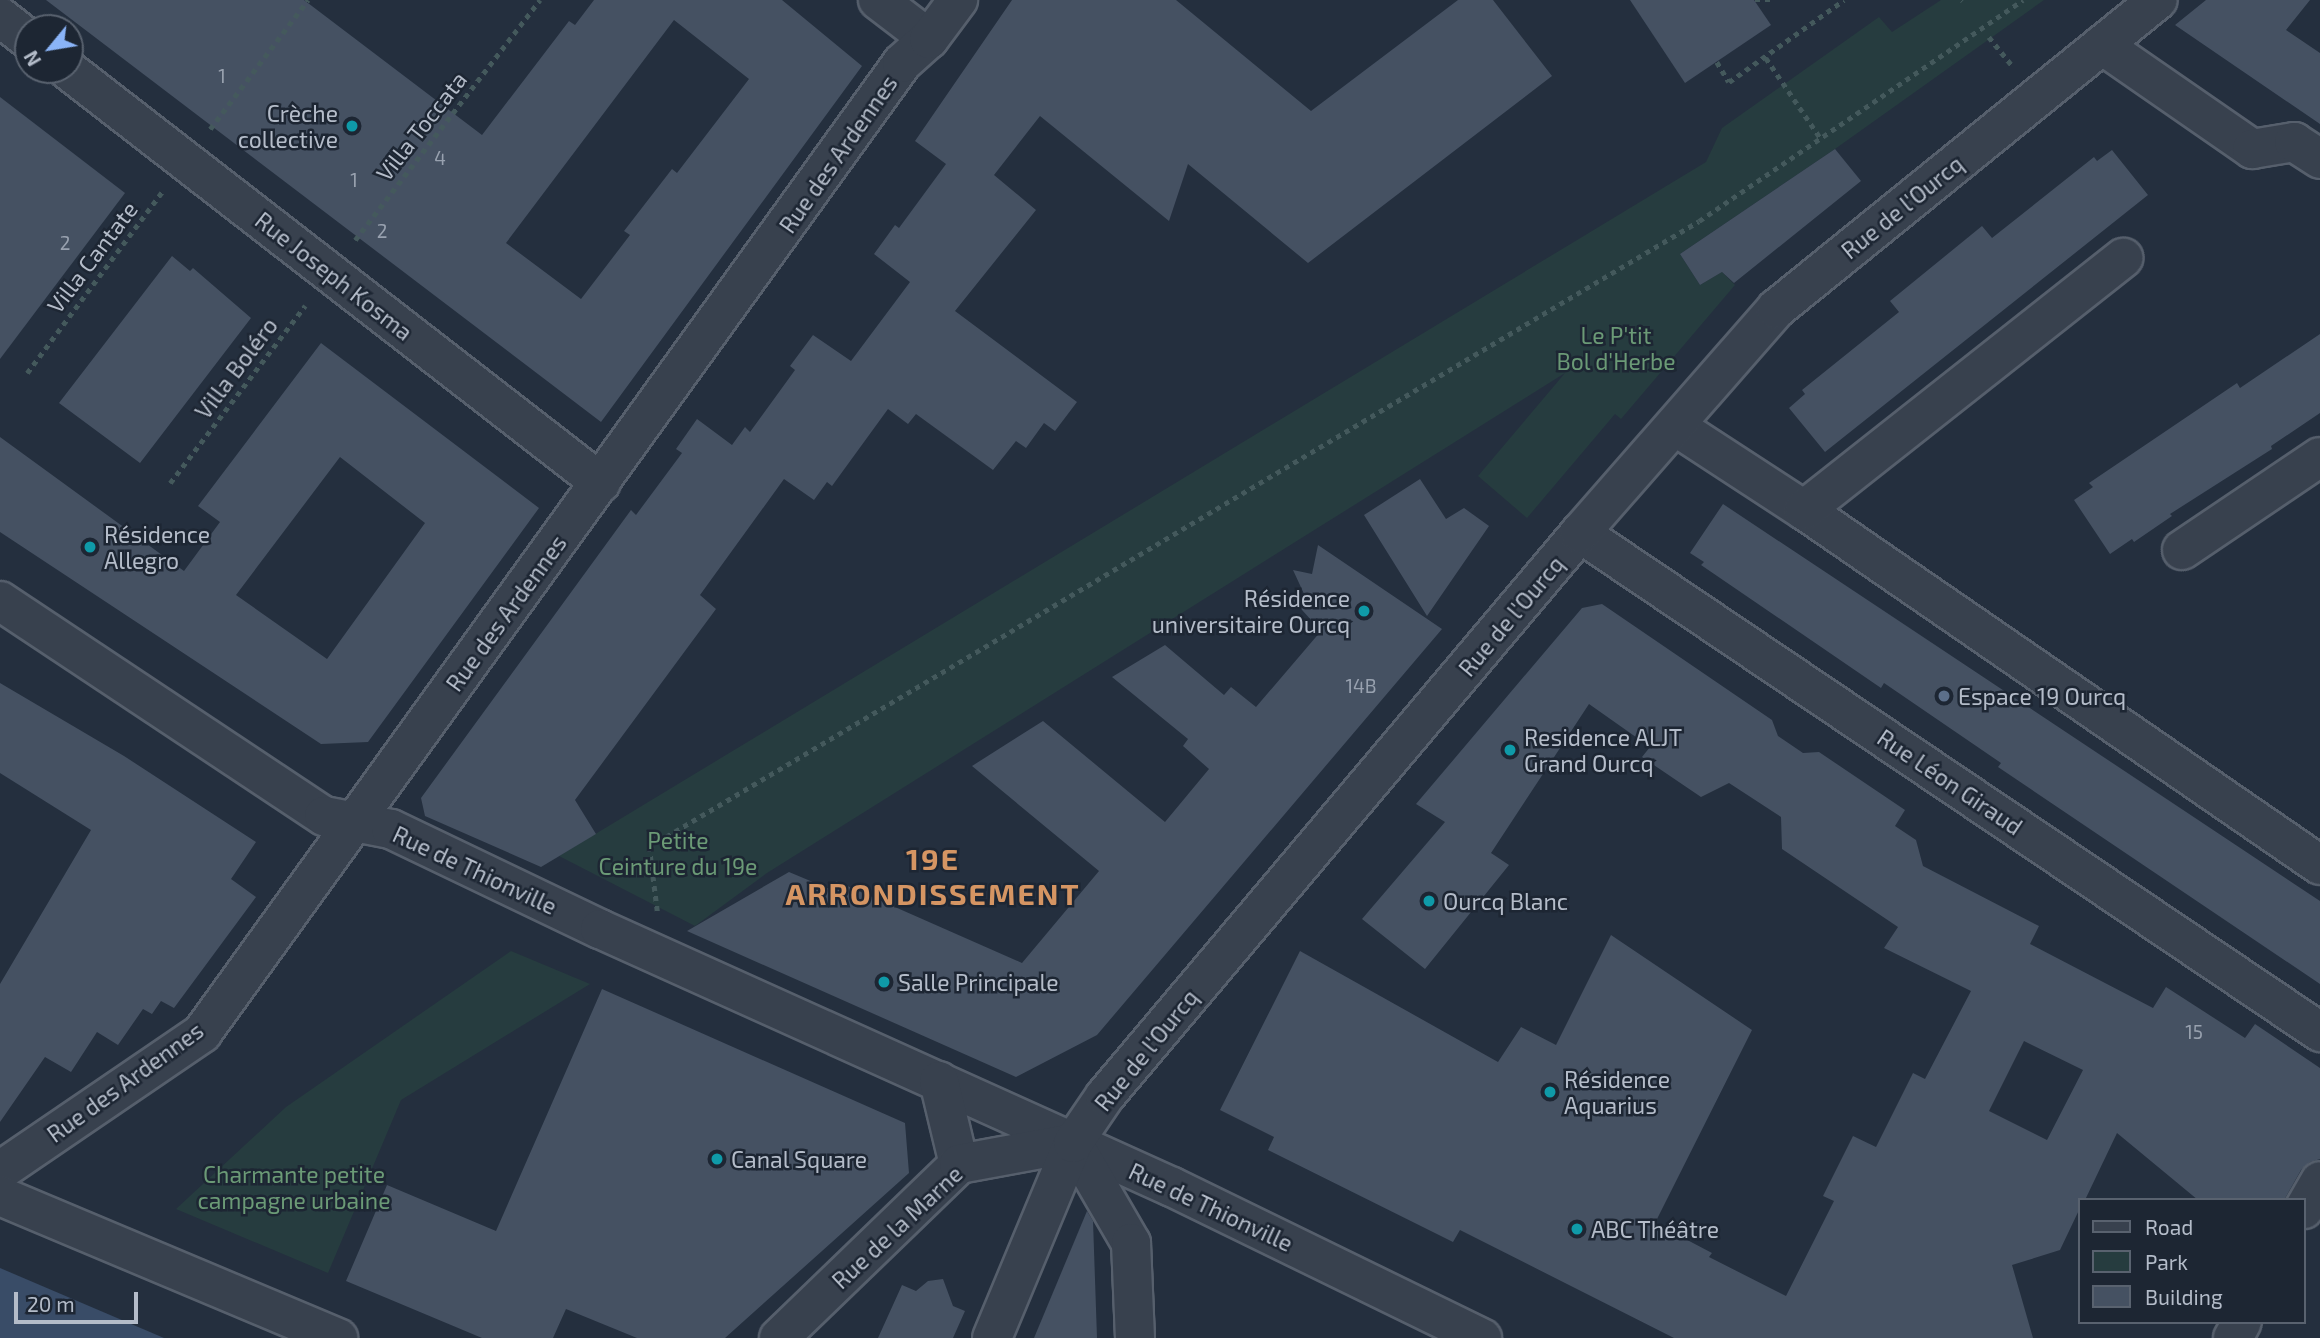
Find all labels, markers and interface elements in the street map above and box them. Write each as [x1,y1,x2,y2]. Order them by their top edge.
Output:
north arrow [14,14,84,84]
text: N [19,47,46,70]
house number: 1 [218,65,226,87]
street label: Villa Toccata [370,66,472,186]
street label: Rue des Ardennes [773,70,903,238]
place label: Crèche collective [238,99,338,153]
marker: Crèche collective [344,118,360,134]
house number: 4 [434,147,446,169]
street label: Rue de l'Ourcq [1836,150,1968,264]
house number: 1 [350,169,358,191]
street label: Villa Cantate [41,196,143,318]
street label: Rue Joseph Kosma [250,206,418,346]
house number: 2 [377,220,387,242]
house number: 2 [60,232,70,254]
street label: Villa Boléro [189,312,283,424]
park label: Le P'tit Bol d'Herbe [1556,321,1676,375]
place label: Résidence Allegro [104,520,210,574]
street label: Rue des Ardennes [440,529,572,697]
marker: Résidence Allegro [82,539,98,555]
street label: Rue de l'Ourcq [1453,550,1569,682]
place label: Résidence universitaire Ourcq [1152,584,1350,638]
marker: Résidence universitaire Ourcq [1356,603,1372,619]
house number: 14B [1345,675,1377,697]
place label: Espace 19 Ourcq [1958,682,2126,710]
marker: Espace 19 Ourcq [1936,688,1952,704]
place label: Residence ALJT Grand Ourcq [1524,723,1683,777]
street label: Rue Léon Giraud [1872,723,2028,841]
marker: Residence ALJT Grand Ourcq [1502,742,1518,758]
street label: Rue de Thionville [388,820,562,920]
park label: Petite Ceinture du 19e [599,826,757,880]
district label: 19E ARRONDISSEMENT [787,840,1079,910]
place label: Ourcq Blanc [1443,887,1568,915]
marker: Ourcq Blanc [1421,893,1437,909]
place label: Salle Principale [898,968,1059,996]
marker: Salle Principale [876,974,892,990]
street label: Rue de l'Ourcq [1089,984,1203,1116]
street label: Rue des Ardennes [41,1016,209,1148]
house number: 15 [2185,1021,2203,1043]
place label: Résidence Aquarius [1564,1065,1670,1119]
marker: Résidence Aquarius [1542,1084,1558,1100]
place label: Canal Square [731,1145,868,1173]
marker: Canal Square [709,1151,725,1167]
street label: Rue de Thionville [1124,1157,1298,1257]
park label: Charmante petite campagne urbaine [197,1160,391,1214]
street label: Rue de la Marne [826,1160,968,1294]
legend [2078,1198,2306,1324]
text: Road [2145,1214,2193,1239]
place label: ABC Théâtre [1591,1215,1720,1243]
marker: ABC Théâtre [1569,1221,1585,1237]
text: Park [2145,1249,2188,1274]
scale bar [18,1278,142,1322]
text: Building [2145,1284,2223,1309]
text: 20 m [27,1291,75,1316]

